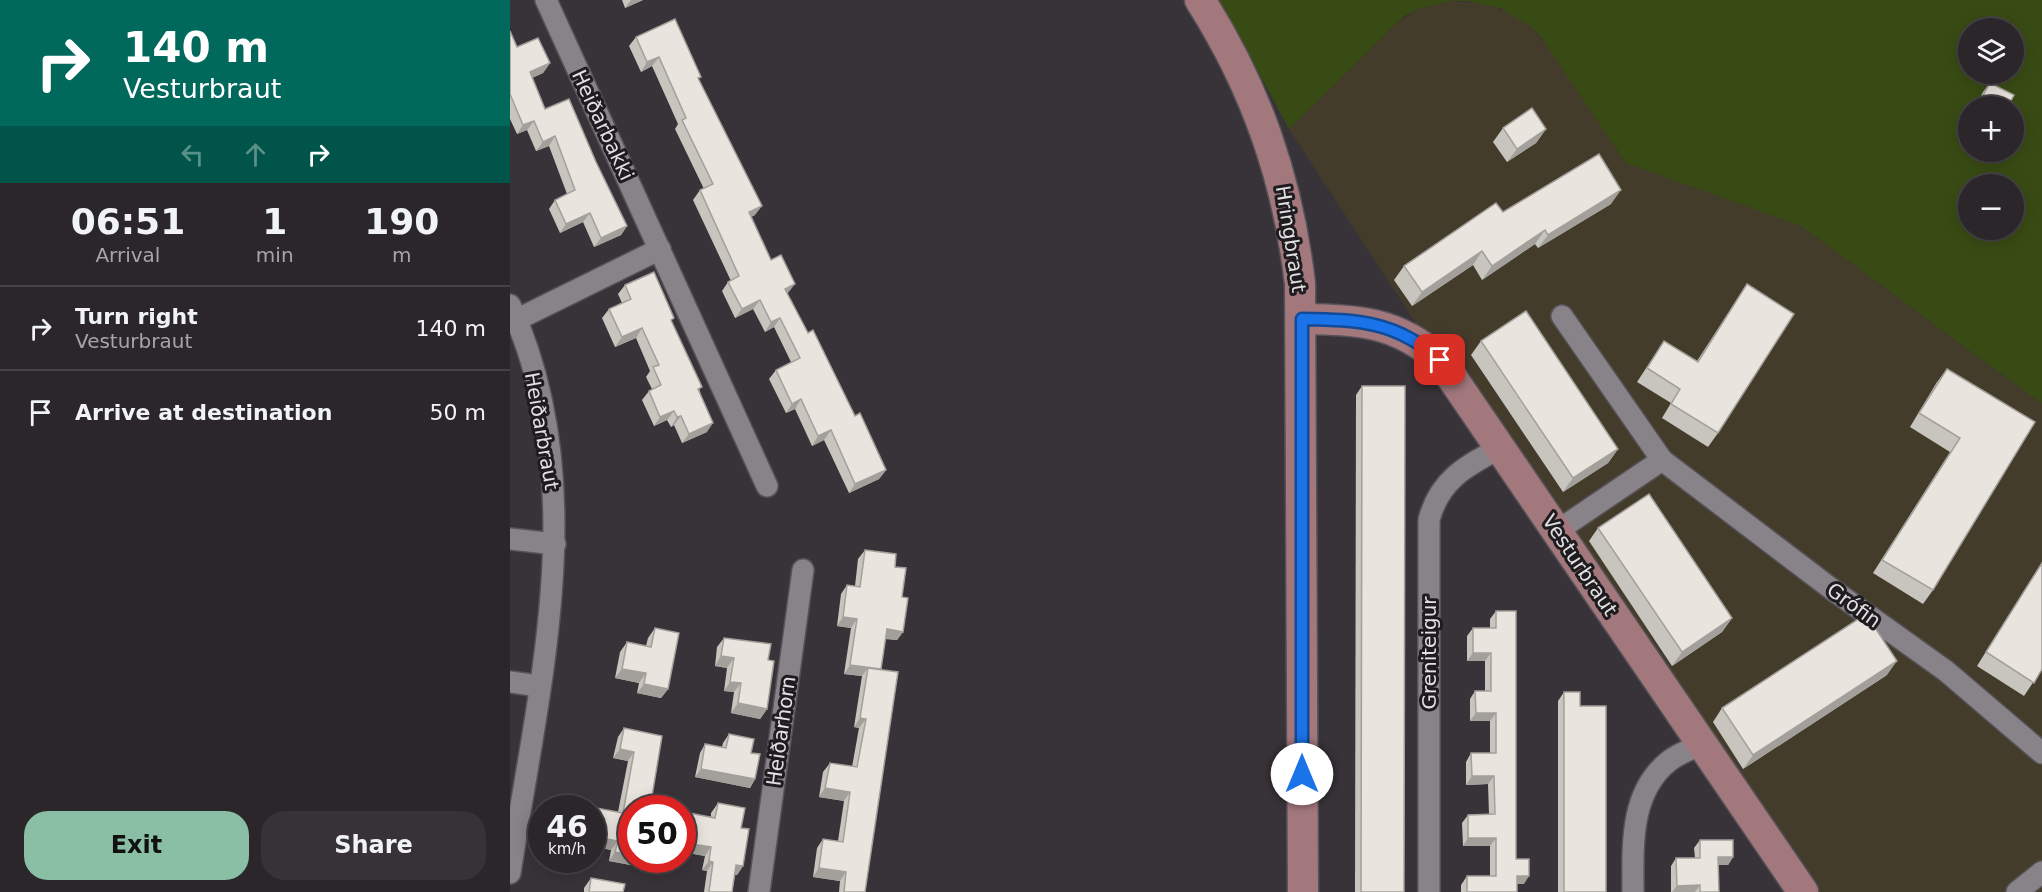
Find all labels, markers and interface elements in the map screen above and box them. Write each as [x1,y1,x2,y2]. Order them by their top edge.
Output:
map controls [1958,18,2024,240]
button: layers [1958,18,2024,84]
text: 140 m [123,23,269,72]
icon: right [24,24,102,102]
street label: Heiðarbakki [567,66,639,184]
text: Vesturbraut [123,73,281,104]
button: + [1958,96,2024,162]
icon: left [176,138,209,171]
icon: ahead [239,138,272,171]
icon: right [302,138,335,171]
button: − [1958,174,2024,240]
street label: Hringbraut [1271,184,1311,294]
text: 06:51 [71,201,185,242]
text: 1 [262,201,287,242]
text: 190 [364,201,439,242]
text: Arrival [95,243,160,267]
text: min [256,243,294,267]
text: m [392,243,412,267]
text: Turn right [75,304,198,329]
icon: right [24,312,57,345]
text: 140 m [416,316,486,341]
text: Vesturbraut [75,329,192,353]
pin [1414,334,1465,385]
icon: arrive [1423,343,1456,376]
street label: Heiðarbraut [520,370,564,492]
icon: arrive [24,396,57,429]
text: Arrive at destination [75,400,332,425]
text: 50 m [430,400,486,425]
street label: Vesturbraut [1537,510,1623,620]
street label: Grófin [1822,577,1886,633]
street label: Greniteigur [1417,596,1441,710]
street label: Heiðarhorn [761,675,801,787]
position arrow [1270,742,1334,806]
speed limit sign: 50 [618,795,696,873]
text: 46 [546,809,588,844]
button: Exit [24,811,249,880]
button: Share [261,811,486,880]
text: km/h [548,840,586,858]

